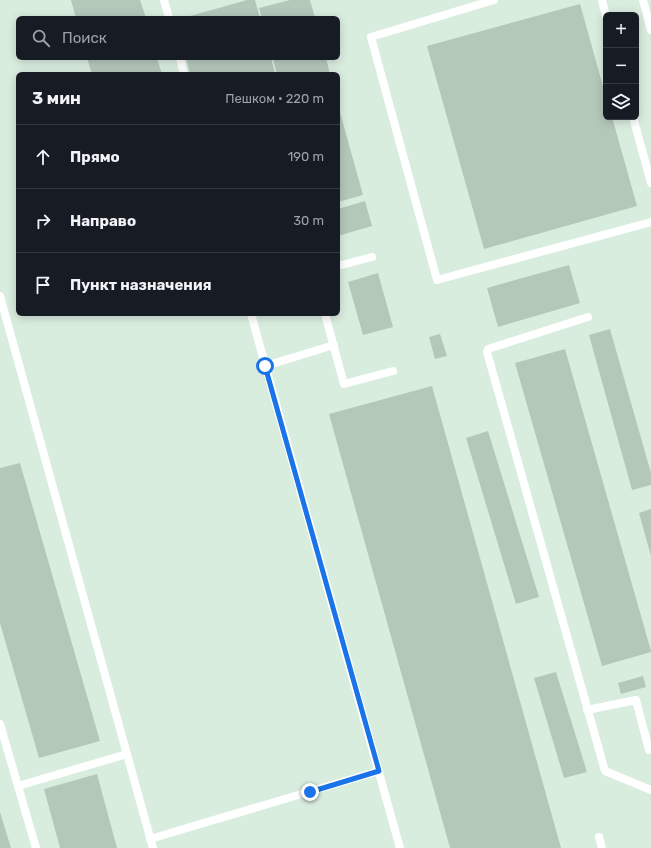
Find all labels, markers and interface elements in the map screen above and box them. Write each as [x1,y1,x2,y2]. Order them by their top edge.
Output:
map controls [603,12,639,120]
button: + [603,12,639,48]
search box [16,16,340,60]
icon: search [30,27,52,49]
text: Поиск [62,29,107,47]
button: − [603,48,639,84]
button: layers [603,84,639,120]
text: 3 мин [32,88,81,108]
text: Пешком · 220 m [225,91,324,106]
icon: ahead [32,146,54,168]
text: Прямо [70,148,120,166]
text: 190 m [288,149,324,164]
icon: right [32,210,54,232]
text: Направо [70,212,136,230]
text: 30 m [293,213,324,228]
icon: arrive [32,274,54,296]
text: Пункт назначения [70,276,212,294]
route start [256,357,274,375]
route end [301,783,319,801]

